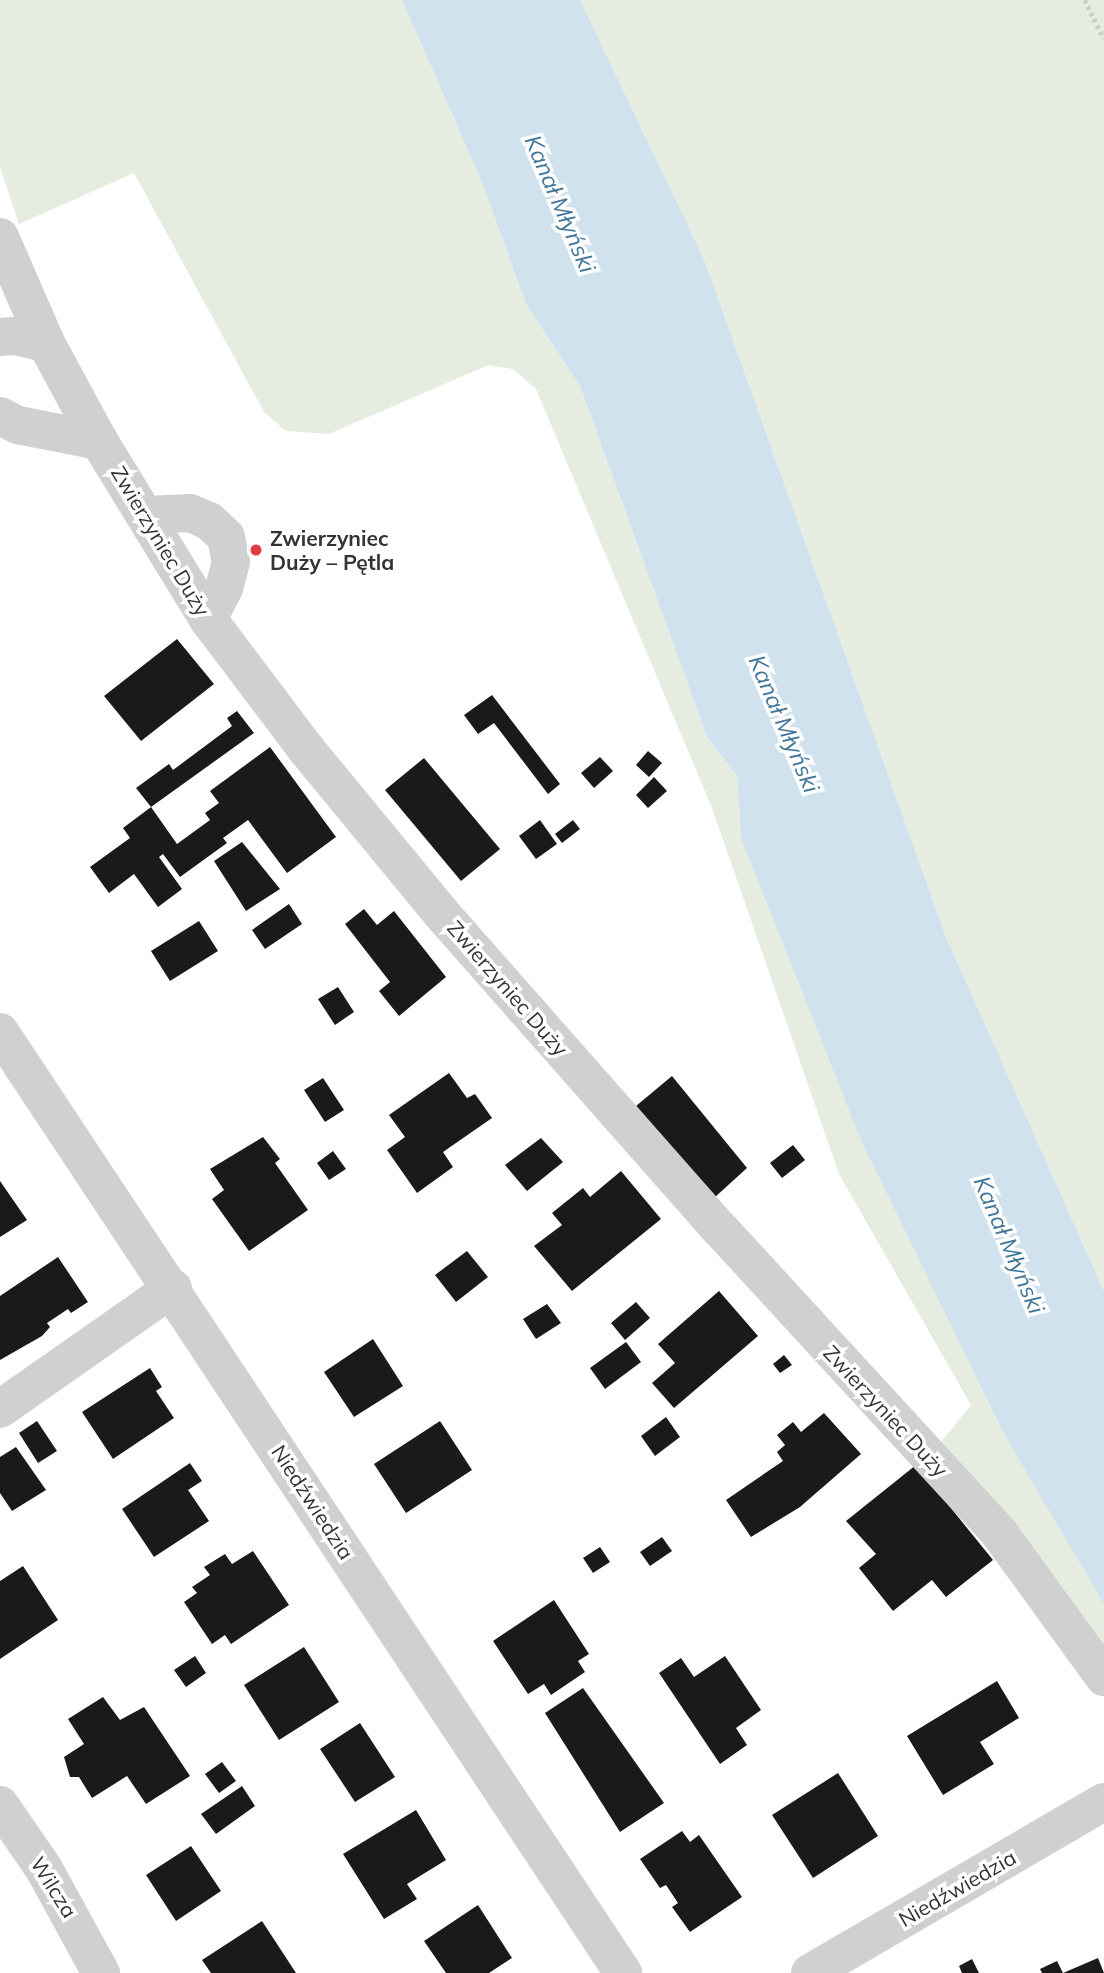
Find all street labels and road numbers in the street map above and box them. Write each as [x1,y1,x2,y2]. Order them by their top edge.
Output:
street label: Zwierzyniec Duży [106,461,216,621]
street label: Zwierzyniec Duży [443,915,573,1061]
street label: Zwierzyniec Duży [819,1340,953,1482]
street label: Niedźwiedzia [267,1440,359,1564]
street label: Niedźwiedzia [894,1844,1020,1932]
street label: Wilcza [26,1852,82,1922]

